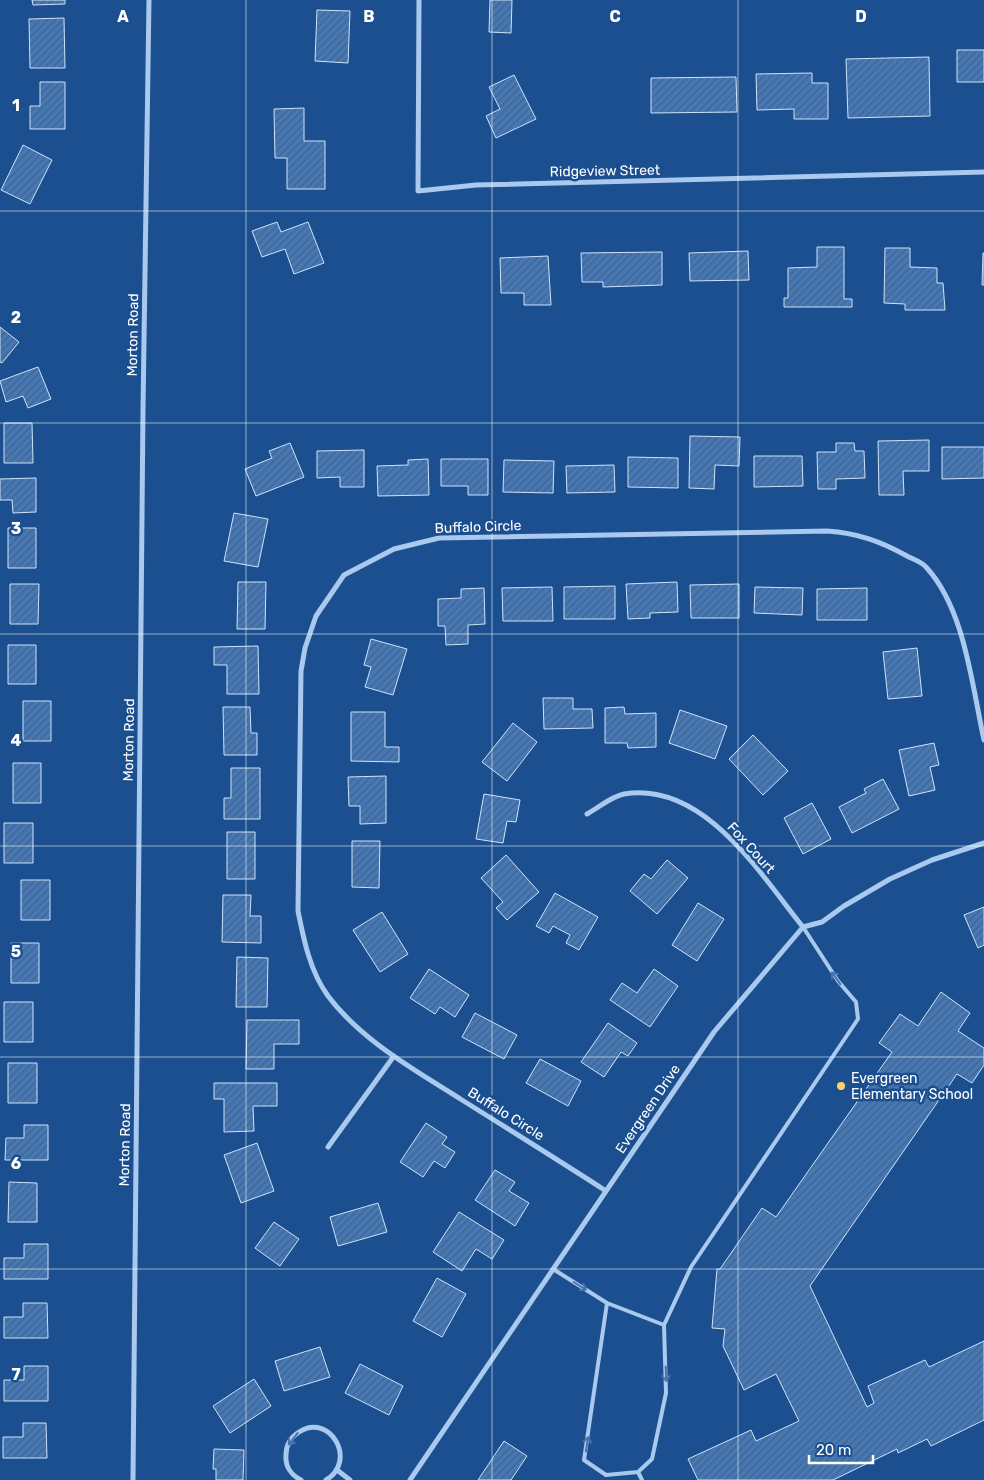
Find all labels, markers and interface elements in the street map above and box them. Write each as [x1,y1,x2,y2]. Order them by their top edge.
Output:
text: A [117,7,129,26]
text: B [363,7,375,26]
text: C [609,7,621,26]
text: D [855,7,867,26]
text: 1 [12,96,20,115]
street label: Ridgeview Street [550,162,661,180]
street label: Morton Road [124,293,142,377]
text: 2 [11,308,21,327]
street label: Buffalo Circle [434,517,522,537]
text: 3 [11,519,21,538]
street label: Morton Road [120,698,138,782]
text: 4 [11,731,22,750]
street label: Fox Court [723,819,779,878]
text: 5 [11,942,21,961]
one-way arrow [831,971,841,985]
street label: Evergreen Drive [612,1061,684,1157]
place label: Evergreen Elementary School [851,1070,973,1103]
marker: Evergreen Elementary School [835,1080,847,1092]
street label: Buffalo Circle [465,1084,547,1144]
street label: Morton Road [116,1103,134,1187]
text: 6 [11,1154,21,1173]
one-way arrow [572,1282,586,1292]
text: 7 [11,1365,21,1384]
one-way arrow [661,1366,670,1382]
one-way arrow [288,1432,298,1446]
scale bar [809,1432,873,1464]
one-way arrow [582,1437,592,1453]
text: 20 m [816,1441,851,1459]

